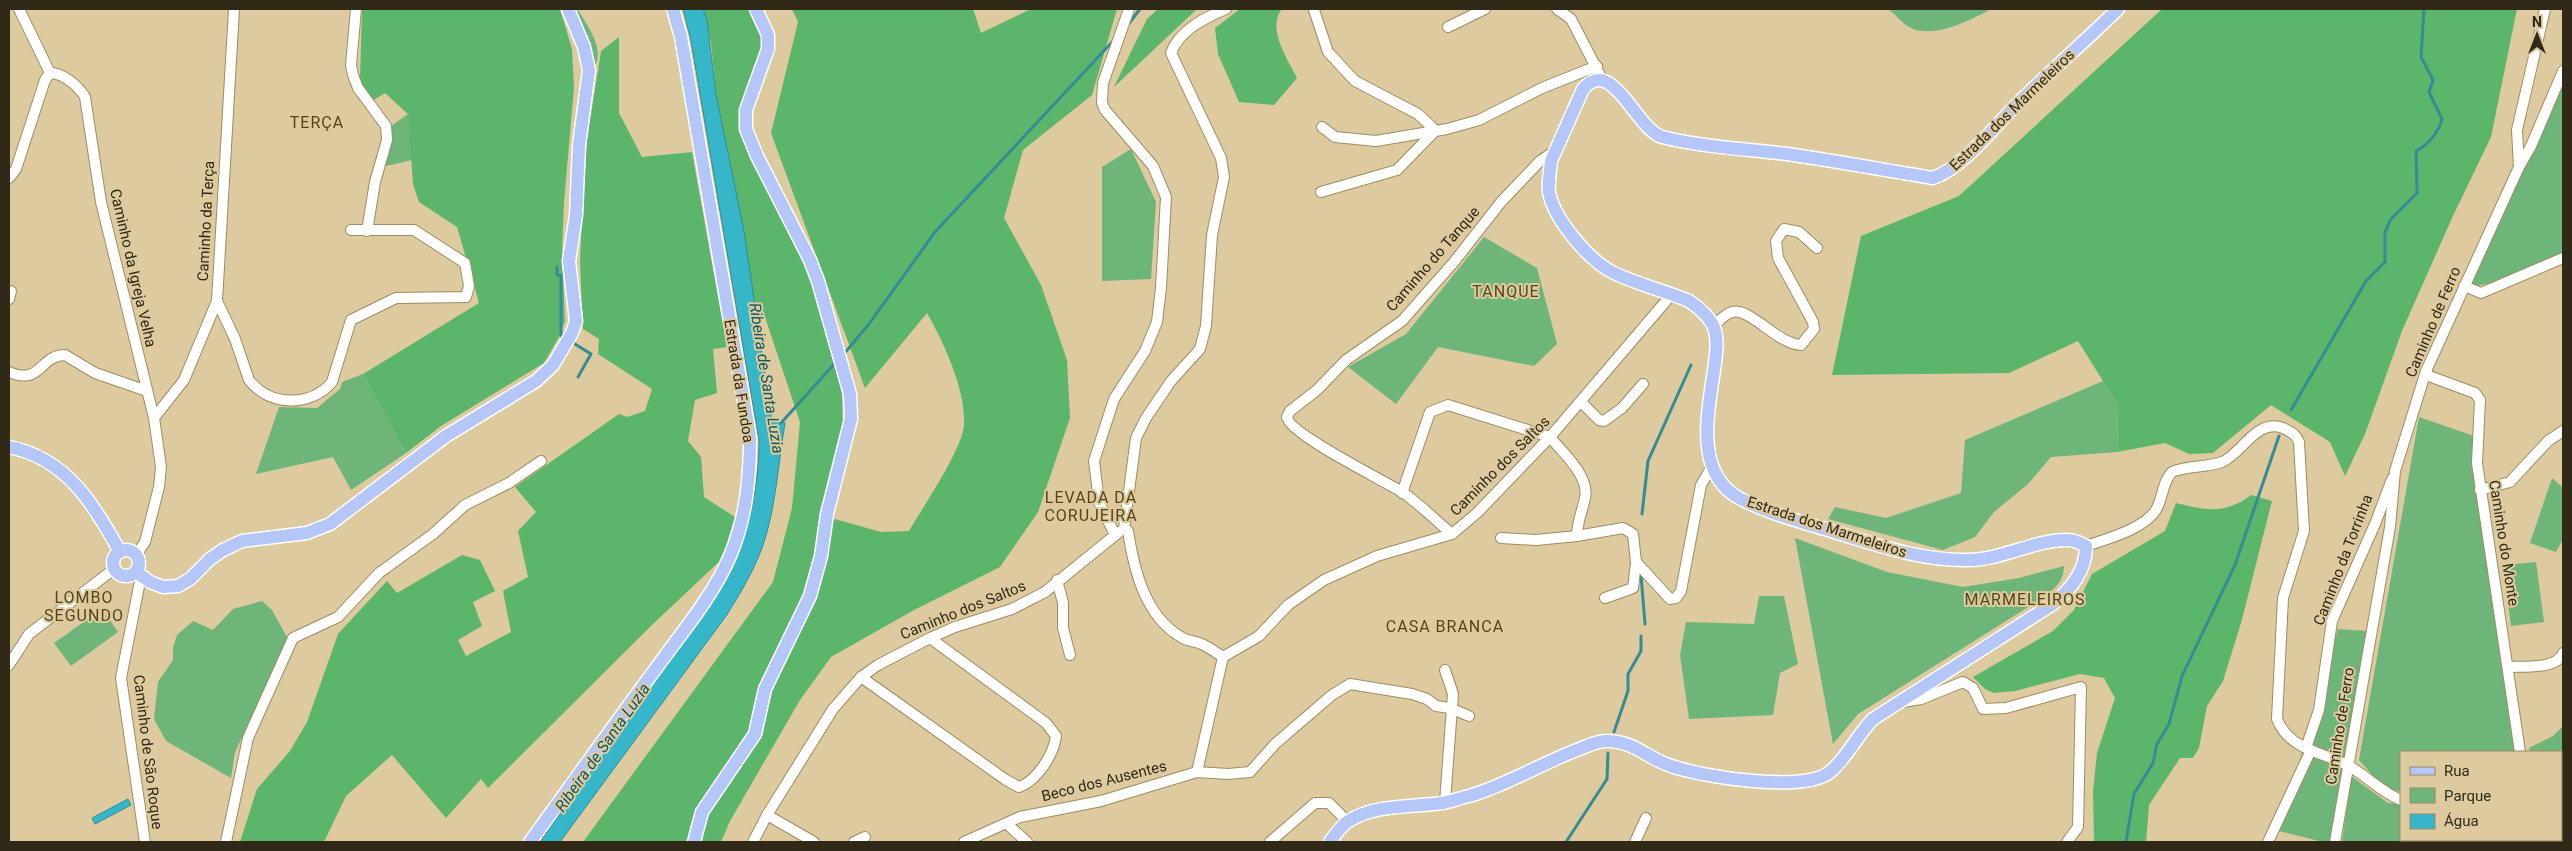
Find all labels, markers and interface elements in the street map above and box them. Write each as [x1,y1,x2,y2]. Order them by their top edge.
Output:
north arrow [2512,10,2562,60]
text: N [2532,14,2542,30]
street label: Estrada dos Marmeleiros [1946,46,2078,174]
district label: TERÇA [290,113,344,132]
street label: Caminho da Terça [194,160,218,282]
street label: Caminho da Igreja Velha [106,187,160,349]
street label: Caminho do Tanque [1382,203,1484,315]
street label: Caminho de Ferro [2402,264,2464,380]
district label: TANQUE [1472,282,1540,301]
water label: Ribeira de Santa Luzia [745,301,788,455]
street label: Estrada da Fundoa [720,318,758,444]
street label: Caminho dos Saltos [1446,412,1554,520]
street label: Caminho do Monte [2485,479,2523,607]
district label: LEVADA DA CORUJEIRA [1044,488,1138,525]
street label: Caminho da Torrinha [2310,492,2376,628]
street label: Estrada dos Marmeleiros [1745,493,1909,561]
street label: Caminho dos Saltos [898,577,1028,643]
district label: LOMBO SEGUNDO [44,588,124,625]
district label: MARMELEIROS [1965,590,2085,609]
district label: CASA BRANCA [1386,617,1504,636]
street label: Caminho de Ferro [2322,666,2358,786]
street label: Caminho de São Roque [130,674,166,830]
water label: Ribeira de Santa Luzia [551,679,654,815]
legend [2400,751,2562,841]
street label: Beco dos Ausentes [1039,757,1169,805]
text: Rua [2444,762,2470,780]
text: Parque [2444,787,2491,805]
text: Água [2444,812,2479,830]

